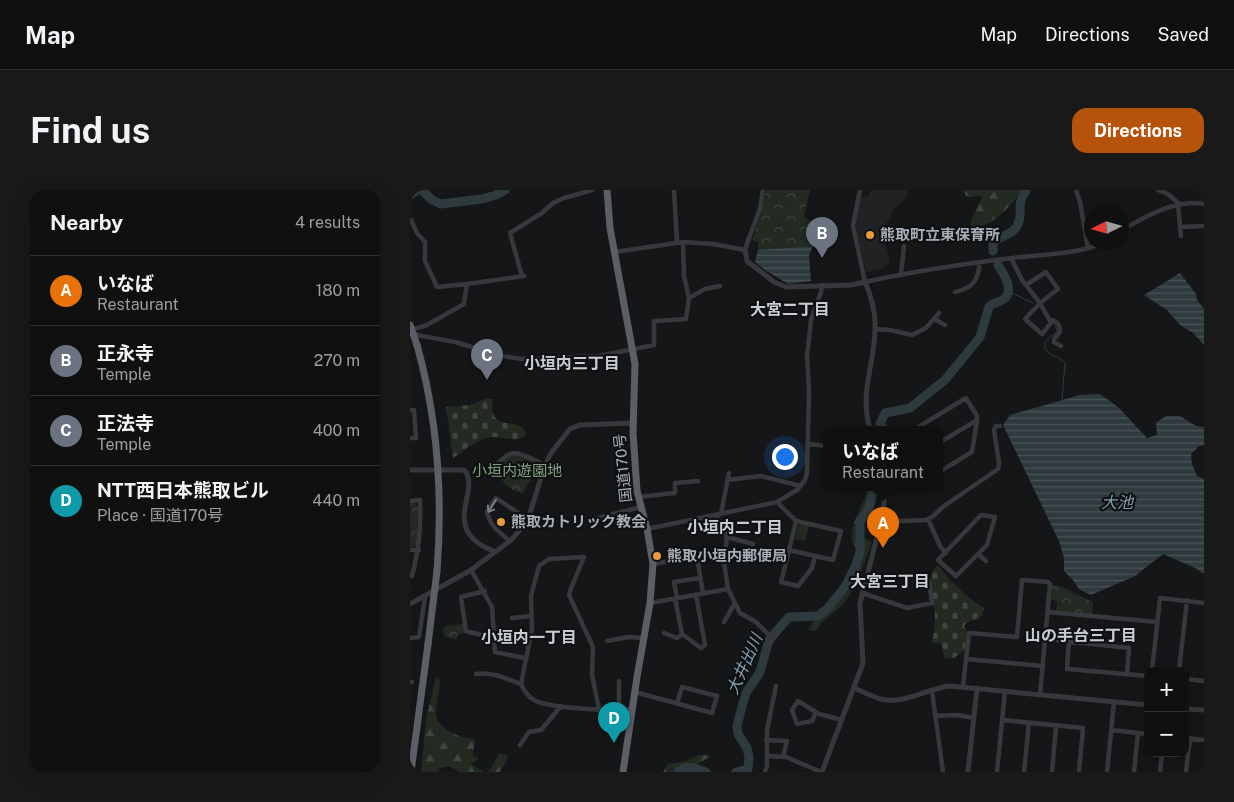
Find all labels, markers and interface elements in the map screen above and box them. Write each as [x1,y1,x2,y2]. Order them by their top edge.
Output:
text: Map [25,21,75,49]
text: Map [980,24,1017,45]
text: Directions [1045,24,1130,45]
text: Saved [1158,24,1209,45]
button: Directions [1072,108,1204,153]
text: Find us [30,110,150,151]
north arrow [1084,205,1129,250]
text: Nearby [50,210,123,235]
text: 4 results [295,213,360,232]
pin: B [806,217,838,258]
place label: 熊取町立東保育所 [880,226,1000,243]
marker: 熊取町立東保育所 [864,229,876,241]
text: いなば [97,272,154,294]
text: A [60,281,72,300]
text: 180 m [316,281,360,300]
text: Restaurant [97,295,179,314]
district label: 大宮二丁目 [750,300,830,319]
pin: C [471,339,503,380]
text: 正永寺 [97,342,154,364]
text: B [61,351,71,370]
text: 270 m [314,351,360,370]
district label: 小垣内三丁目 [524,354,620,373]
text: Temple [97,365,151,384]
text: 正法寺 [97,412,154,434]
text: C [60,421,72,440]
text: 400 m [313,421,360,440]
popup [823,426,943,491]
street label: 国道170号 [610,433,635,503]
text: Temple [97,435,151,454]
text: いなば [842,440,899,462]
your location [772,444,798,470]
park label: 小垣内遊園地 [472,462,562,479]
text: Restaurant [842,463,924,482]
text: NTT西日本熊取ビル [97,479,269,501]
text: D [60,491,72,510]
text: 440 m [312,491,360,510]
water label: 大池 [1101,493,1135,512]
one-way arrow [486,499,497,513]
text: Place · 国道170号 [97,506,223,525]
pin: A [867,507,899,548]
place label: 熊取カトリック教会 [511,513,646,530]
marker: 熊取カトリック教会 [495,516,507,528]
district label: 小垣内二丁目 [687,518,783,537]
place label: 熊取小垣内郵便局 [667,547,787,564]
marker: 熊取小垣内郵便局 [651,550,663,562]
district label: 大宮三丁目 [850,572,930,591]
district label: 山の手台三丁目 [1025,626,1137,645]
district label: 小垣内一丁目 [481,628,577,647]
water label: 大井出川 [723,629,767,697]
map controls [1144,667,1189,757]
button: + [1144,667,1189,712]
pin: D [598,702,630,743]
button: − [1144,712,1189,757]

